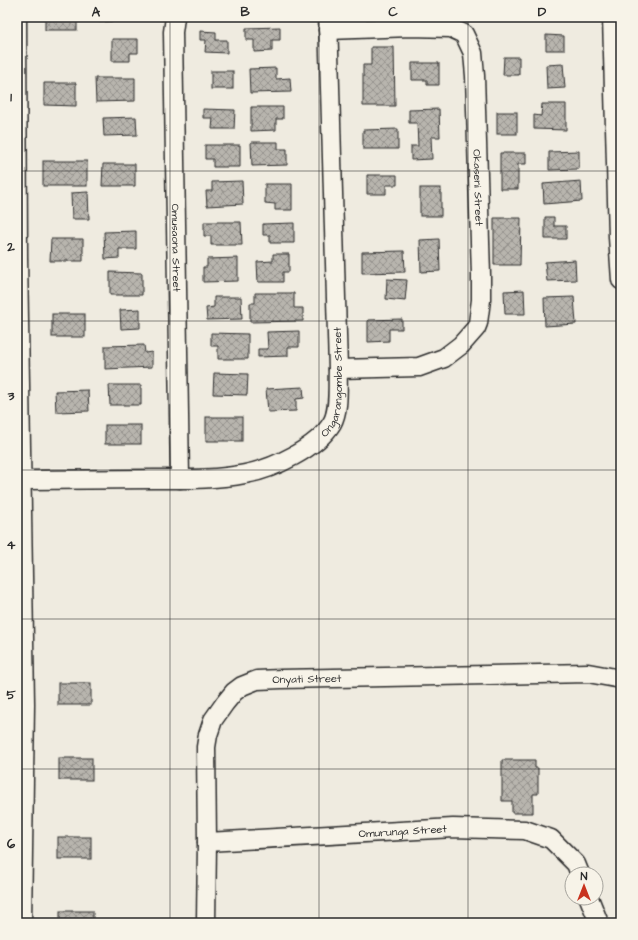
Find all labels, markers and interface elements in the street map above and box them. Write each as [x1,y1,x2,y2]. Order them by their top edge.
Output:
text: A [92,3,101,21]
text: B [240,3,250,21]
text: C [388,3,398,21]
text: D [538,3,547,21]
text: 1 [10,88,12,106]
street label: Okaseni Street [470,149,487,227]
street label: Omusaona Street [168,204,185,293]
text: 2 [6,238,15,256]
street label: Ongarangombe Street [317,326,346,440]
text: 3 [7,387,15,405]
text: 4 [7,536,16,554]
street label: Onyati Street [272,670,342,687]
text: 5 [6,686,16,704]
street label: Omurunga Street [358,821,448,841]
text: 6 [7,835,16,853]
north arrow [564,866,604,906]
text: N [581,869,588,884]

